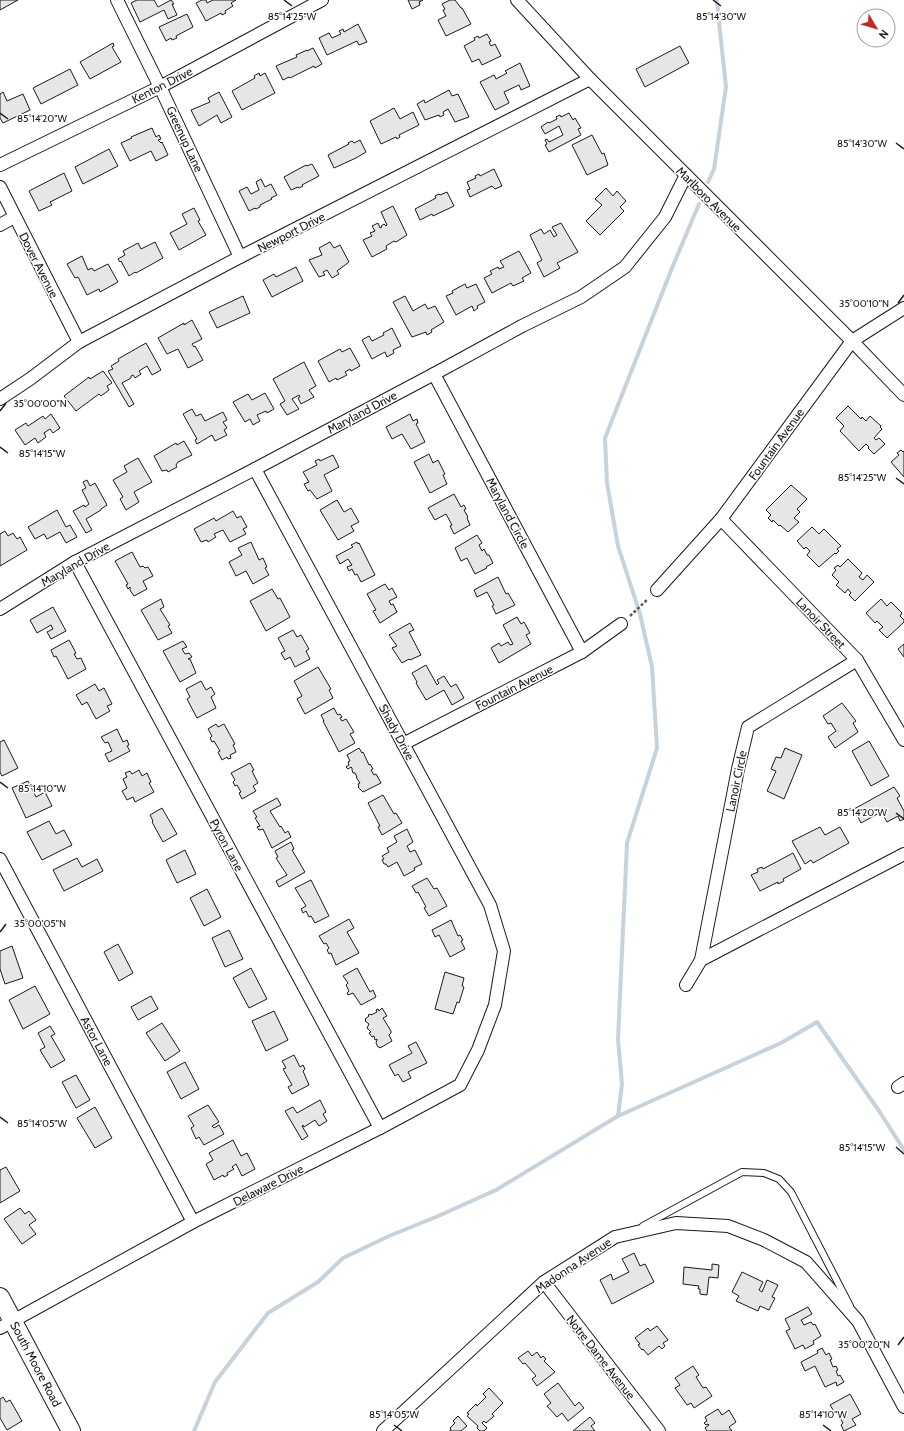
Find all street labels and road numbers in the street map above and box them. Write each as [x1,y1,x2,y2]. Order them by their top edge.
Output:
street label: Kenton Drive [129,63,195,107]
street label: Greenup Lane [163,104,207,174]
street label: Marlboro Avenue [673,163,745,235]
street label: Newport Drive [255,209,327,255]
street label: Dover Avenue [16,230,62,300]
street label: Maryland Drive [325,387,399,437]
street label: Fountain Avenue [745,405,807,483]
street label: Maryland Circle [483,475,533,551]
street label: Maryland Drive [38,538,112,590]
street label: Lanoir Street [793,594,849,652]
street label: Fountain Avenue [473,661,555,713]
street label: Shady Drive [376,701,418,763]
street label: Lanoir Circle [722,749,750,813]
street label: Pyron Lane [207,816,247,874]
street label: Astor Lane [78,1014,116,1068]
street label: Delaware Drive [230,1161,306,1209]
street label: Madonna Avenue [532,1234,614,1296]
street label: Notre Dame Avenue [563,1312,639,1402]
street label: South Moore Road [7,1319,65,1409]

